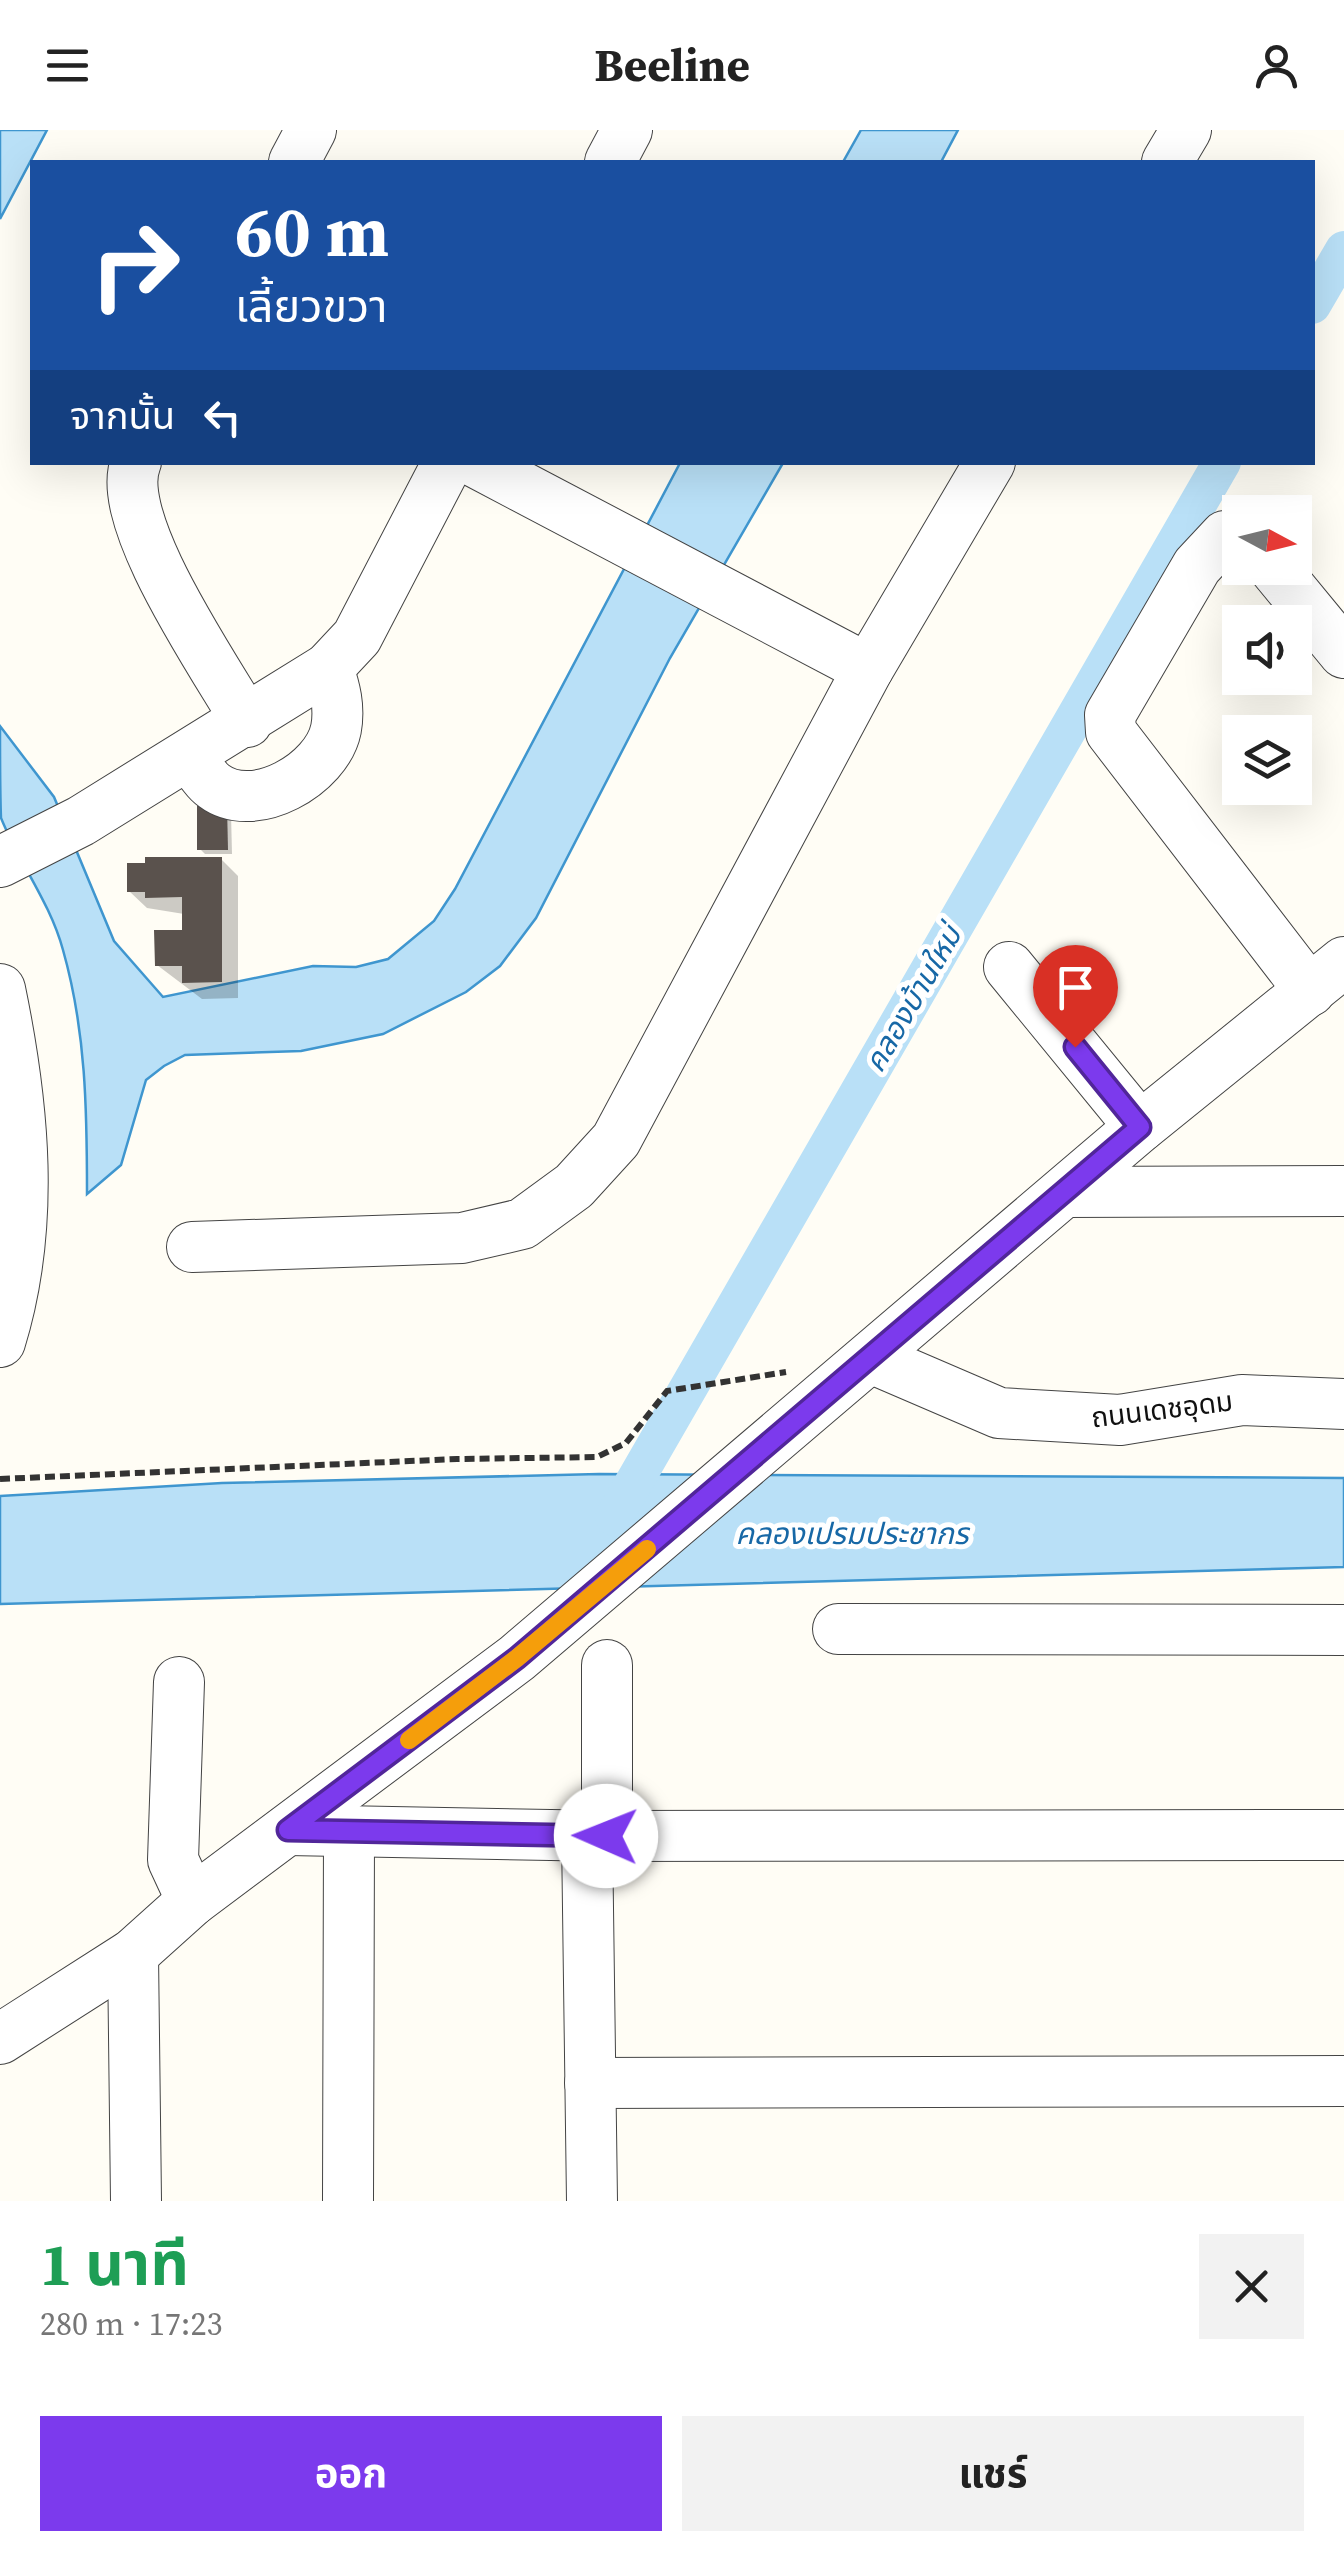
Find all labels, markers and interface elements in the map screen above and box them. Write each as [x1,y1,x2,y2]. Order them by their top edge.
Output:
text: Beeline [594,34,750,96]
icon: menu [40,38,95,93]
icon: person [1249,38,1304,93]
text: 60 m [235,183,389,279]
icon: right [70,200,200,330]
text: เลี้ยวขวา [235,275,387,337]
text: จากนั้น [70,390,175,442]
icon: left [195,390,250,445]
north arrow [1222,495,1312,585]
map controls [1222,495,1312,805]
button: sound [1222,605,1312,695]
button: layers [1222,715,1312,805]
water label: คลองบ้านใหม่ [854,915,973,1079]
pin [1033,945,1118,1048]
icon: arrive [1048,960,1103,1015]
street label: ถนนเดชอุดม [1089,1381,1235,1437]
water label: คลองเปรมประชากร [736,1513,971,1554]
position arrow [554,1784,658,1888]
text: 1 นาที [40,2223,189,2305]
button: close [1199,2234,1304,2339]
text: 280 m · 17:23 [40,2302,222,2346]
button: ออก [40,2416,662,2531]
button: แชร์ [682,2416,1304,2531]

